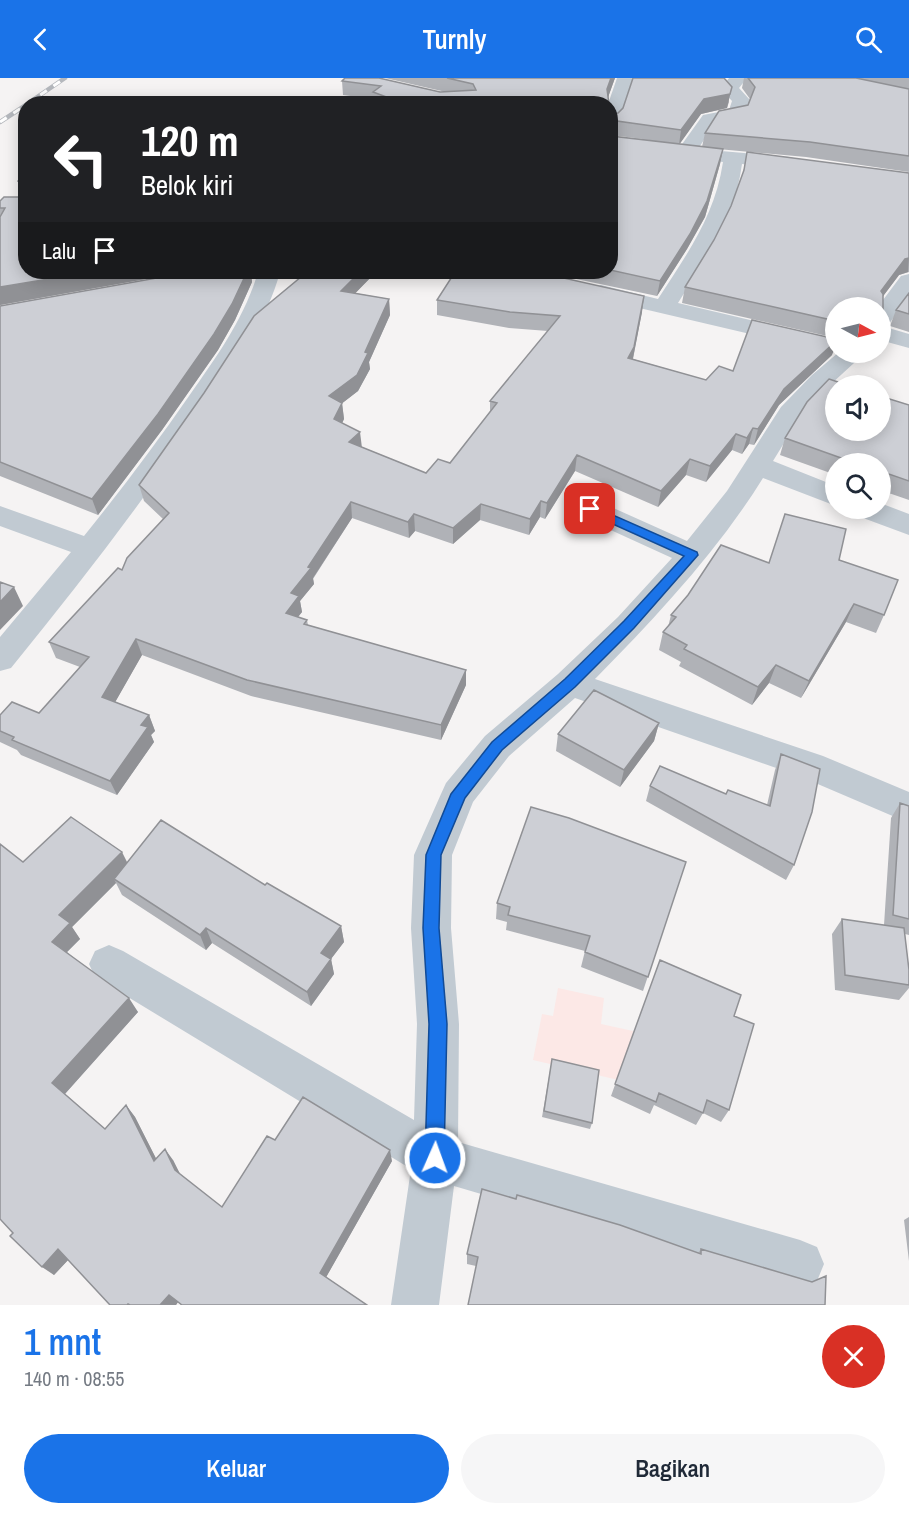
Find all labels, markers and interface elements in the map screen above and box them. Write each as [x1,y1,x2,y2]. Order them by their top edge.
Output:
text: Turnly [423,21,486,57]
icon: back [24,23,57,56]
icon: search [852,23,885,56]
text: 120 m [141,113,239,169]
icon: left [42,120,120,198]
text: Belok kiri [141,167,233,203]
icon: arrive [88,234,121,267]
text: Lalu [42,236,76,266]
north arrow [825,297,891,363]
map controls [825,297,891,519]
button: sound [825,375,891,441]
button: search [825,453,891,519]
pin [564,483,615,534]
icon: arrive [573,492,606,525]
position arrow [403,1126,467,1190]
text: 1 mnt [24,1318,101,1366]
button: close [822,1325,885,1388]
text: 140 m · 08:55 [24,1365,124,1392]
button: Keluar [24,1434,449,1503]
button: Bagikan [461,1434,885,1503]

